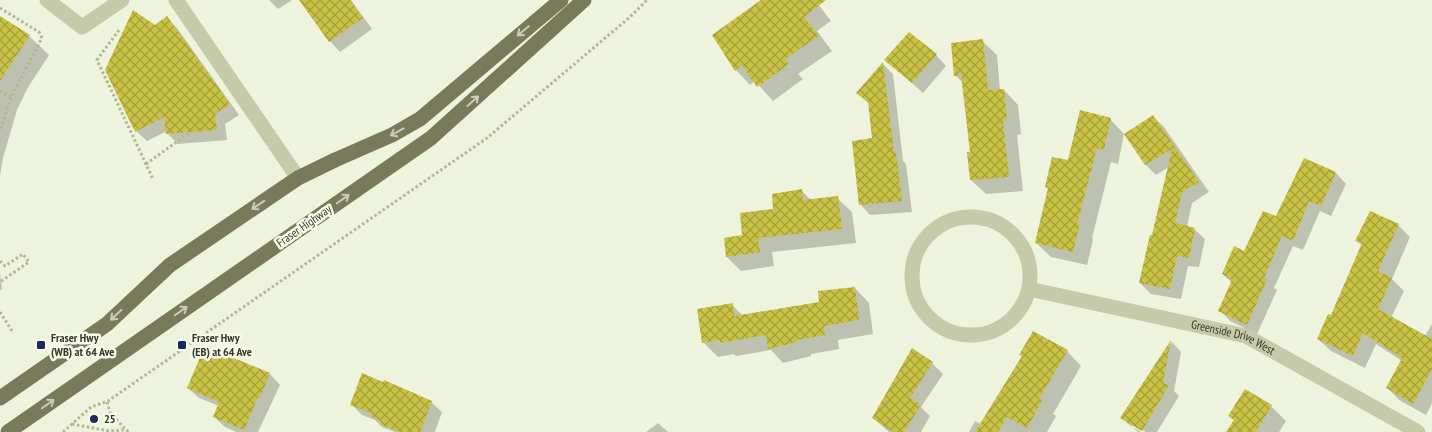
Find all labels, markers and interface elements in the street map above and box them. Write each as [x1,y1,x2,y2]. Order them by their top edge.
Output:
one-way arrow [517,26,530,37]
one-way arrow [466,95,479,106]
one-way arrow [390,128,404,138]
one-way arrow [336,194,350,204]
one-way arrow [251,200,265,211]
street label: Fraser Highway [273,201,335,250]
one-way arrow [174,306,188,316]
one-way arrow [110,309,123,321]
street label: Greenside Drive West [1190,316,1278,358]
place label: Fraser Hwy (WB) at 64 Ave [51,330,114,359]
place label: Fraser Hwy (EB) at 64 Ave [192,330,252,359]
marker: Fraser Hwy (WB) at 64 Ave [35,339,47,351]
marker: Fraser Hwy (EB) at 64 Ave [176,339,188,351]
one-way arrow [41,399,55,409]
place label: 25 [104,411,115,426]
marker: 25 [88,413,100,425]

